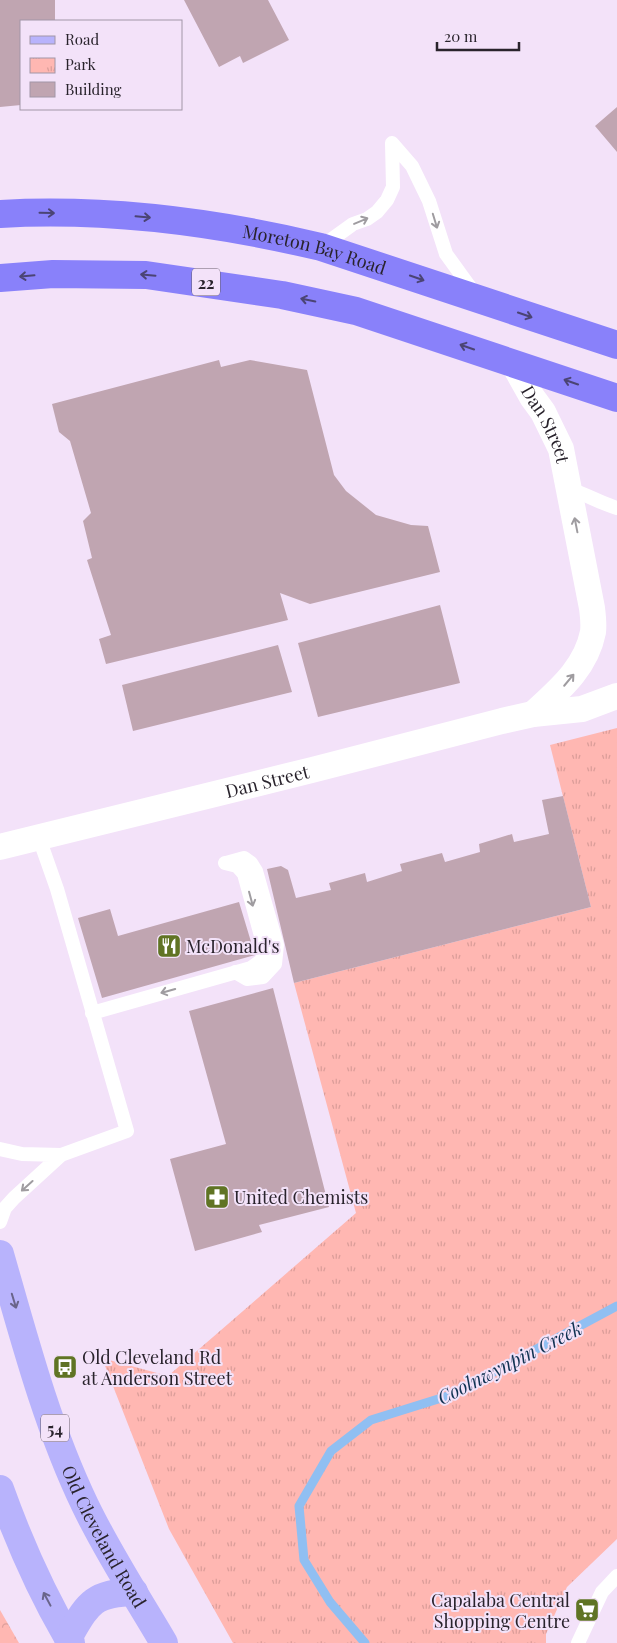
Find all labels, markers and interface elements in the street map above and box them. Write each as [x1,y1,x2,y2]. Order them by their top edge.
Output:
legend [20,20,182,110]
scale bar [437,20,520,52]
text: 20 m [444,26,478,46]
text: Road [65,29,99,49]
text: Park [65,54,97,74]
text: Building [65,79,122,99]
one-way arrow [38,208,55,218]
one-way arrow [134,212,150,222]
one-way arrow [431,213,441,229]
one-way arrow [353,215,368,225]
street label: Moreton Bay Road [241,219,390,280]
road number: 22 [192,268,220,296]
one-way arrow [140,270,156,280]
one-way arrow [19,271,35,281]
one-way arrow [408,274,424,283]
one-way arrow [301,295,317,304]
one-way arrow [517,310,533,320]
one-way arrow [460,342,475,351]
one-way arrow [563,377,579,387]
street label: Dan Street [516,381,576,466]
one-way arrow [571,518,581,534]
one-way arrow [563,673,574,686]
street label: Dan Street [223,759,312,803]
one-way arrow [246,891,256,907]
restaurant icon: McDonald's [156,933,182,959]
place label: McDonald's [186,934,280,958]
one-way arrow [160,987,176,997]
one-way arrow [21,1180,34,1192]
pharmacy icon: United Chemists [204,1184,230,1210]
place label: United Chemists [234,1185,368,1209]
one-way arrow [9,1292,19,1308]
water label: Coolnwynpin Creek [432,1314,586,1410]
place label: Old Cleveland Rd at Anderson Street [82,1345,233,1390]
bus stop icon: Old Cleveland Rd at Anderson Street [52,1354,78,1380]
road number: 54 [41,1415,69,1442]
street label: Old Cleveland Road [57,1462,152,1612]
place label: Capalaba Central Shopping Centre [431,1588,570,1633]
one-way arrow [42,1591,52,1606]
supermarket icon: Capalaba Central Shopping Centre [574,1597,600,1623]

